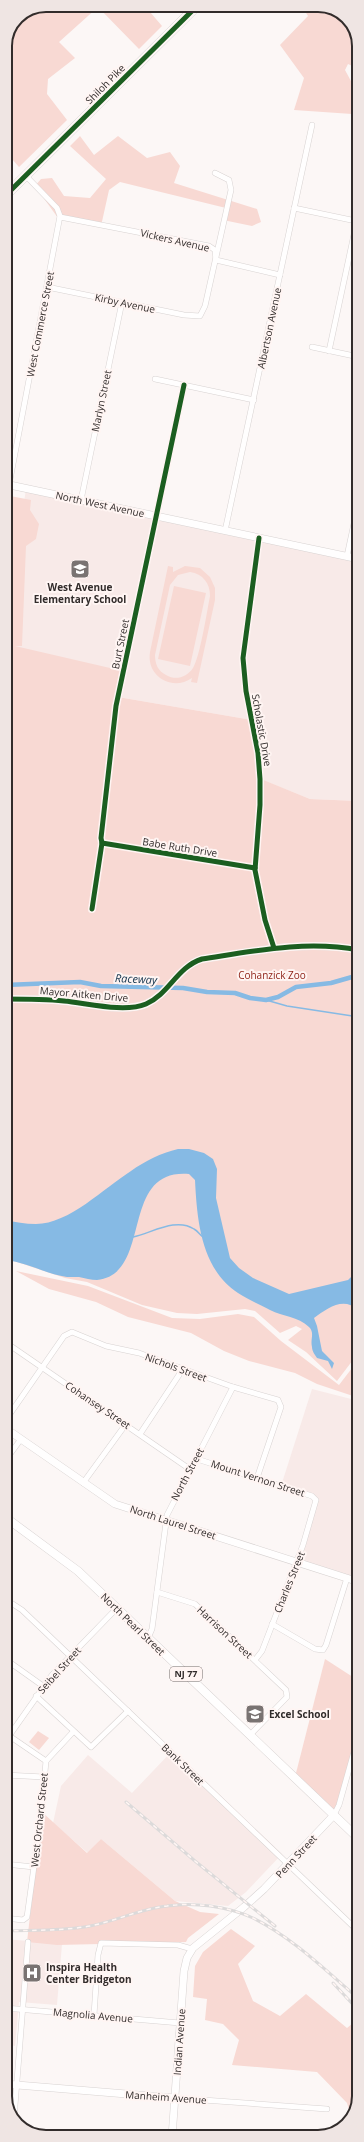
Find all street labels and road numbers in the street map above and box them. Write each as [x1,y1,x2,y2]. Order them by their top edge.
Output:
street label: Shiloh Pike [82,61,128,107]
street label: Vickers Avenue [139,225,211,255]
street label: West Commerce Street [23,270,57,378]
street label: Albertson Avenue [254,286,285,370]
street label: Kirby Avenue [94,290,157,316]
street label: Marlyn Street [88,368,114,433]
street label: North West Avenue [54,488,146,520]
street label: Burt Street [108,617,132,670]
street label: Scholastic Drive [249,693,275,768]
street label: Babe Ruth Drive [142,834,219,860]
street label: Mayor Aitken Drive [39,983,129,1005]
street label: Nichols Street [143,1349,209,1385]
street label: Cohansey Street [63,1378,134,1432]
street label: North Street [167,1445,207,1503]
street label: Mount Vernon Street [209,1456,307,1500]
street label: North Laurel Street [128,1501,218,1543]
street label: Charles Street [270,1549,308,1615]
street label: North Pearl Street [98,1590,168,1659]
street label: Harrison Street [194,1603,256,1662]
street label: Seibel Street [34,1643,84,1696]
road number: NJ 77 [170,1667,202,1681]
street label: Bank Street [159,1740,208,1788]
street label: West Orchard Street [27,1772,51,1868]
street label: Penn Street [272,1831,320,1881]
street label: Magnolia Avenue [52,2005,134,2025]
street label: Indian Avenue [170,2008,188,2076]
street label: Manheim Avenue [125,2087,208,2107]

